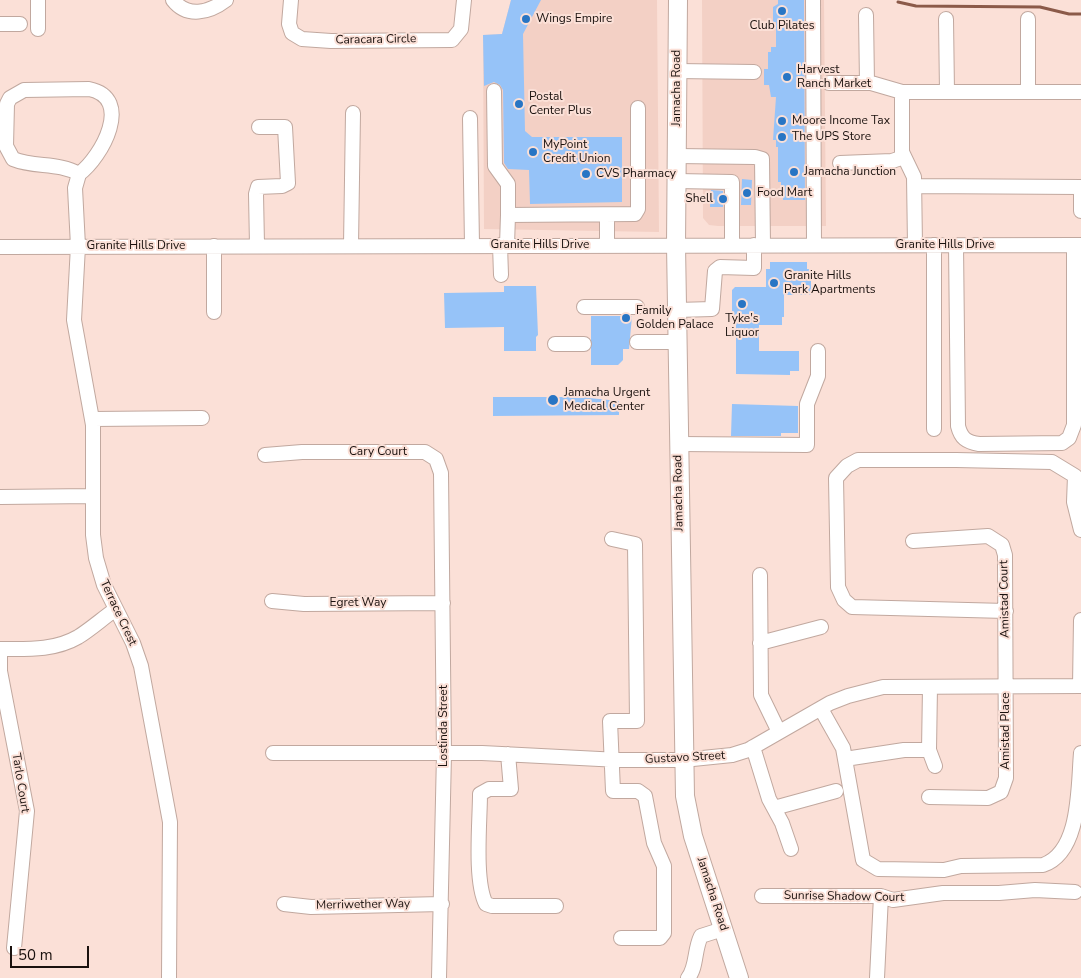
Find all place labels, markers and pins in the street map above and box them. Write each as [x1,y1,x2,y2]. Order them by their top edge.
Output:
marker: Club Pilates [776,5,788,17]
place label: Wings Empire [536,12,612,26]
marker: Wings Empire [520,13,532,25]
place label: Club Pilates [749,19,815,33]
place label: Harvest Ranch Market [797,63,871,91]
marker: Harvest Ranch Market [781,71,793,83]
place label: Postal Center Plus [529,90,591,118]
marker: Postal Center Plus [513,98,525,110]
place label: Moore Income Tax [792,114,890,128]
marker: Moore Income Tax [776,115,788,127]
place label: The UPS Store [792,130,871,144]
marker: The UPS Store [776,131,788,143]
place label: MyPoint Credit Union [543,138,611,166]
marker: MyPoint Credit Union [527,146,539,158]
place label: Jamacha Junction [804,165,896,179]
marker: Jamacha Junction [788,166,800,178]
place label: CVS Pharmacy [596,167,676,181]
marker: CVS Pharmacy [580,168,592,180]
place label: Food Mart [757,186,812,200]
marker: Food Mart [741,187,753,199]
place label: Shell [685,192,713,206]
marker: Shell [717,193,729,205]
place label: Granite Hills Park Apartments [784,269,875,297]
marker: Granite Hills Park Apartments [768,277,780,289]
marker: Tyke's Liquor [736,298,748,310]
place label: Family Golden Palace [636,304,714,332]
marker: Family Golden Palace [620,312,632,324]
place label: Tyke's Liquor [725,312,759,340]
place label: Jamacha Urgent Medical Center [564,386,650,414]
marker: Jamacha Urgent Medical Center [546,393,560,407]

